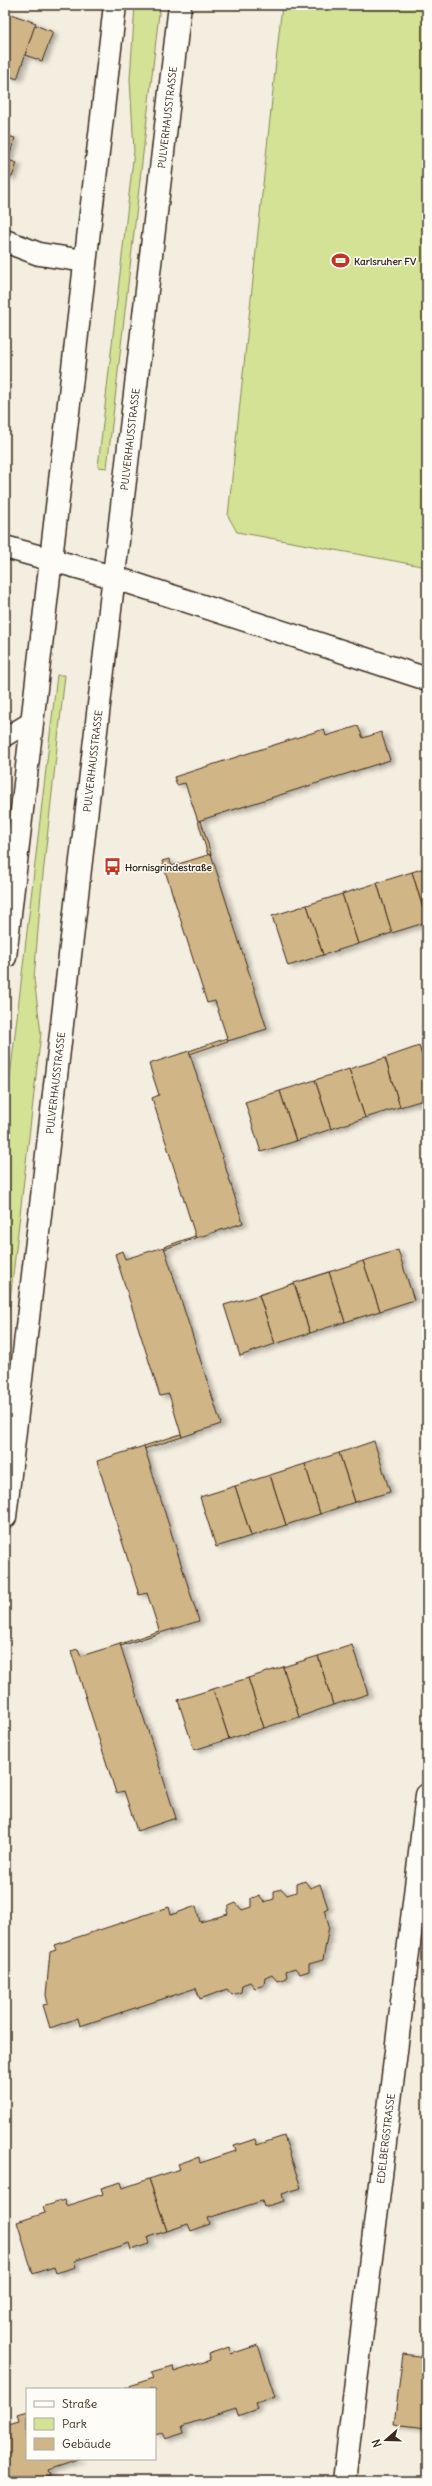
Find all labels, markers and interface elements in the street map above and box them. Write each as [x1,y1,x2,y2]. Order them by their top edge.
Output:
street label: PULVERHAUSSTRASSE [155,66,180,169]
sports icon: Karlsruher FV [331,251,351,271]
place label: Karlsruher FV [354,255,417,268]
street label: PULVERHAUSSTRASSE [118,387,143,491]
street label: PULVERHAUSSTRASSE [81,709,105,813]
bus stop icon: Hornisgrindestraße [102,857,122,877]
place label: Hornisgrindestraße [125,861,212,874]
street label: PULVERHAUSSTRASSE [43,1031,68,1135]
street label: EDELBERGSTRASSE [374,2093,398,2184]
legend [26,2388,156,2460]
text: Straße [62,2396,97,2411]
text: Park [62,2416,87,2431]
north arrow [366,2420,406,2460]
text: Gebäude [62,2436,111,2451]
text: N [369,2437,384,2449]

